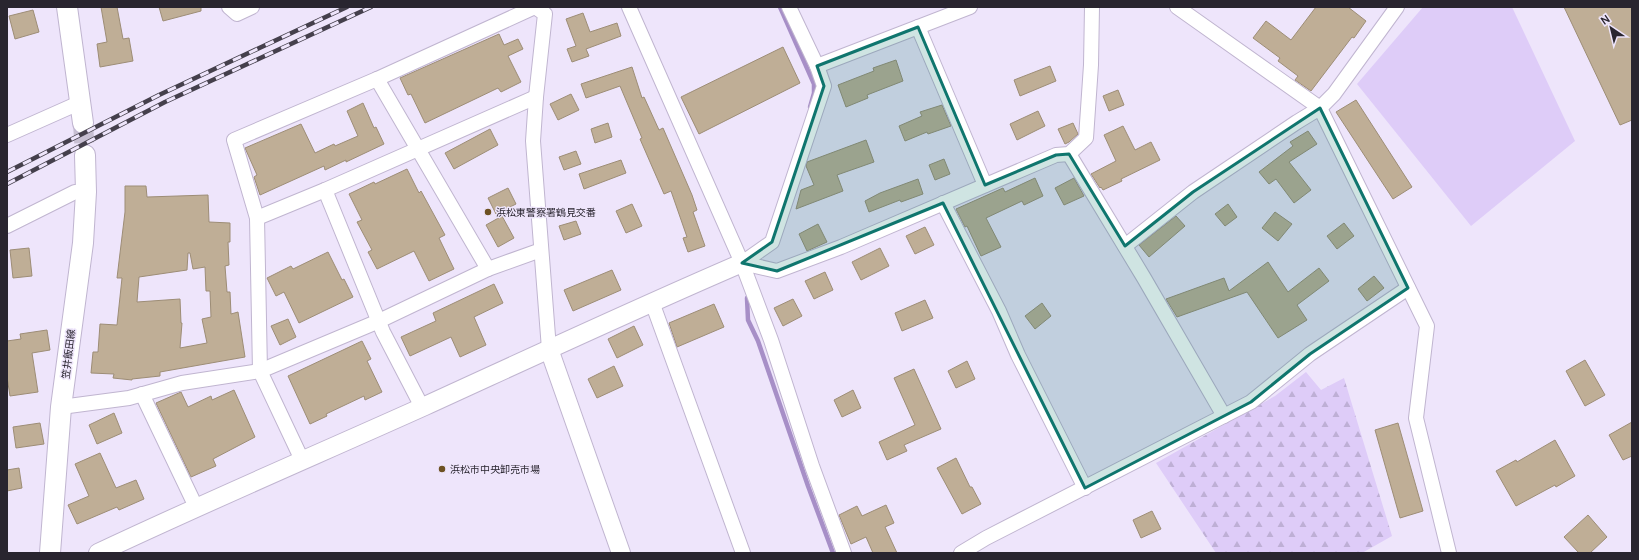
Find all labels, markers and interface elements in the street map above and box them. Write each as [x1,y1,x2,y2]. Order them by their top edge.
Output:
north arrow [1591,8,1631,48]
text: N [1597,11,1613,28]
place label: 浜松東警察署鶴見交番 [496,205,596,219]
marker: 浜松東警察署鶴見交番 [483,207,493,217]
street label: 笠井飯田線 [58,328,78,380]
place label: 浜松市中央卸売市場 [450,462,540,476]
marker: 浜松市中央卸売市場 [437,464,447,474]

